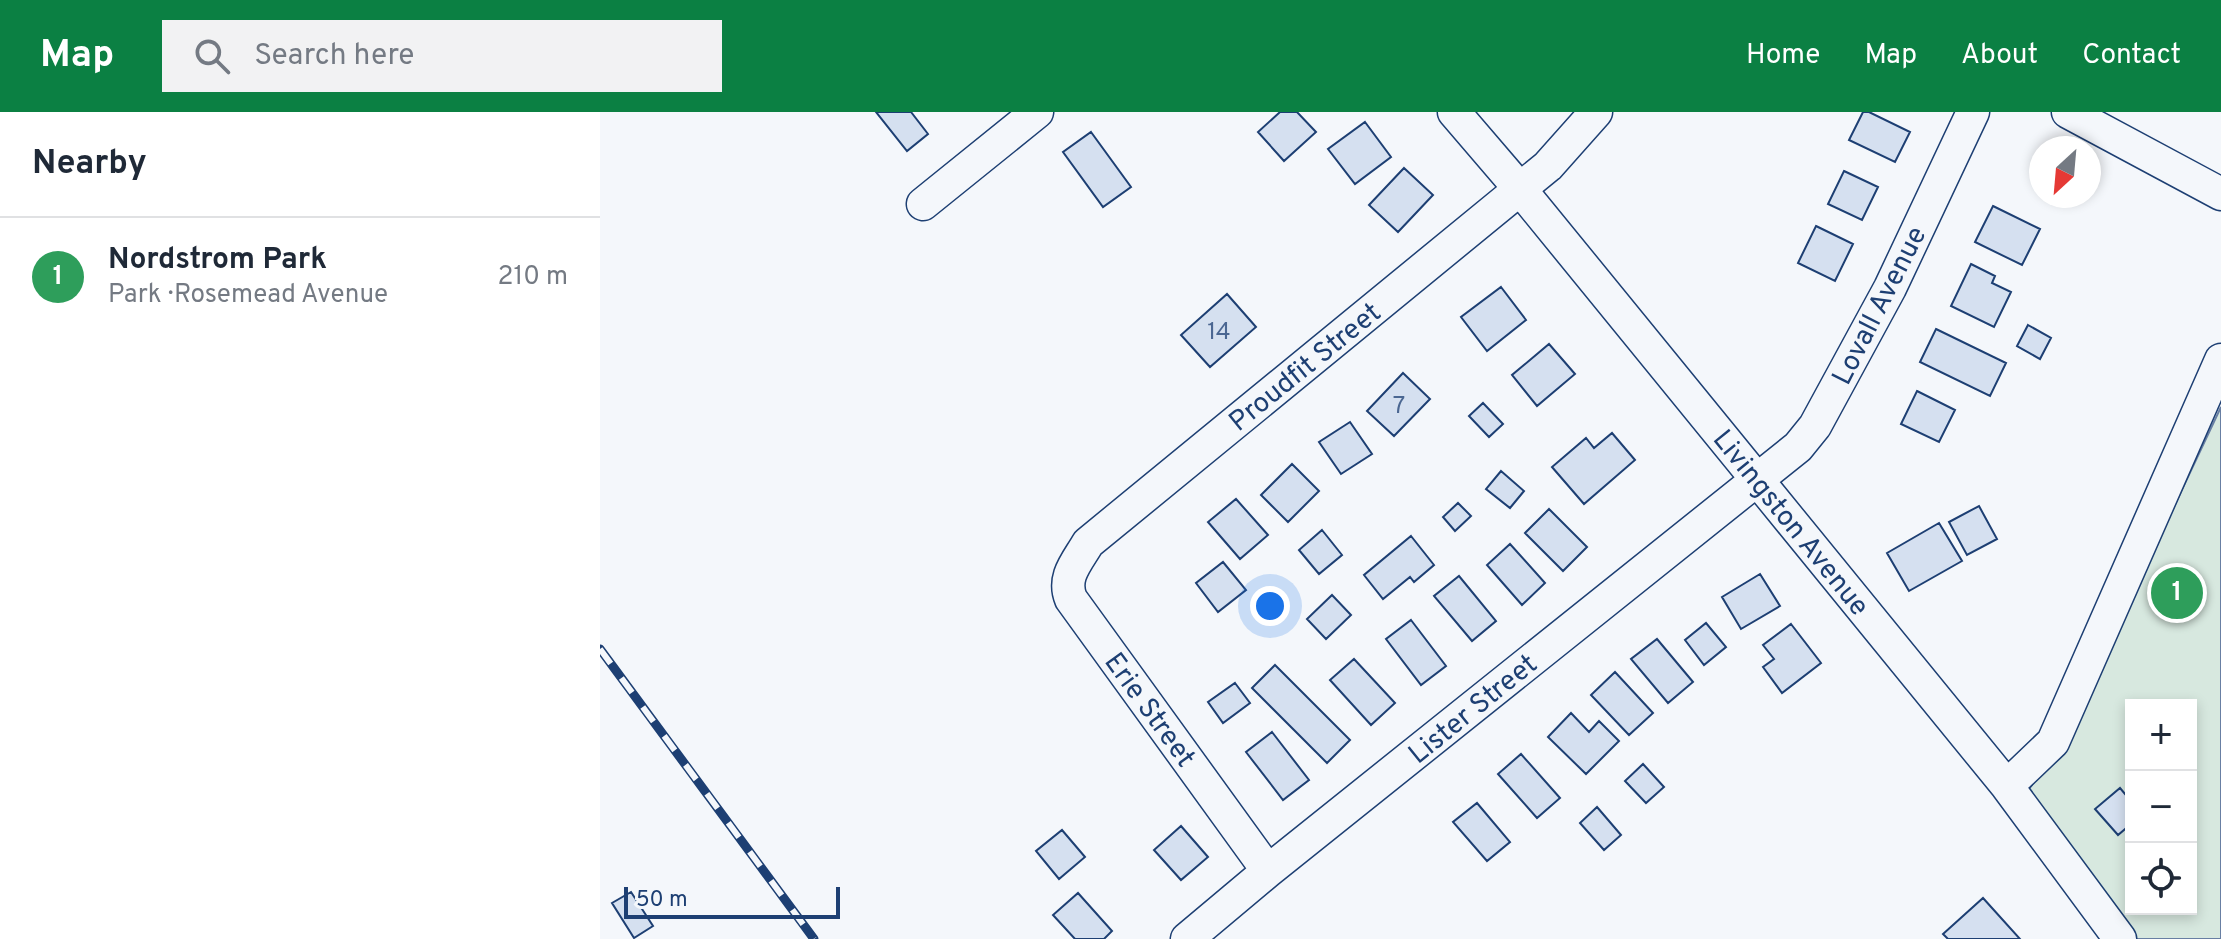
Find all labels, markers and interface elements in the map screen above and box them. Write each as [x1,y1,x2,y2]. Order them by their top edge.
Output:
search box [162,20,722,92]
text: Map [40,32,114,81]
icon: search [190,34,234,78]
text: Search here [254,38,414,75]
text: Home [1746,38,1820,74]
text: Map [1864,38,1917,74]
text: About [1961,38,2038,74]
text: Contact [2082,38,2181,74]
north arrow [2029,136,2101,208]
text: Nearby [32,143,147,186]
street label: Lovall Avenue [1825,221,1936,392]
text: Nordstrom Park [108,242,327,279]
text: 1 [53,261,63,294]
text: 210 m [498,261,568,294]
text: Park · Rosemead Avenue [108,279,388,312]
street label: Proudfit Street [1222,296,1389,441]
house number: 14 [1207,318,1231,348]
house number: 7 [1393,392,1405,422]
street label: Livingston Avenue [1703,423,1876,624]
pin: 1 [2151,563,2203,623]
your location [1250,586,1290,626]
street label: Erie Street [1095,646,1202,775]
street label: Lister Street [1402,647,1546,773]
map controls [2125,699,2197,915]
button: + [2125,699,2197,771]
button: − [2125,771,2197,843]
button: locate [2125,843,2197,915]
scale bar [624,883,840,919]
text: 50 m [636,887,688,914]

